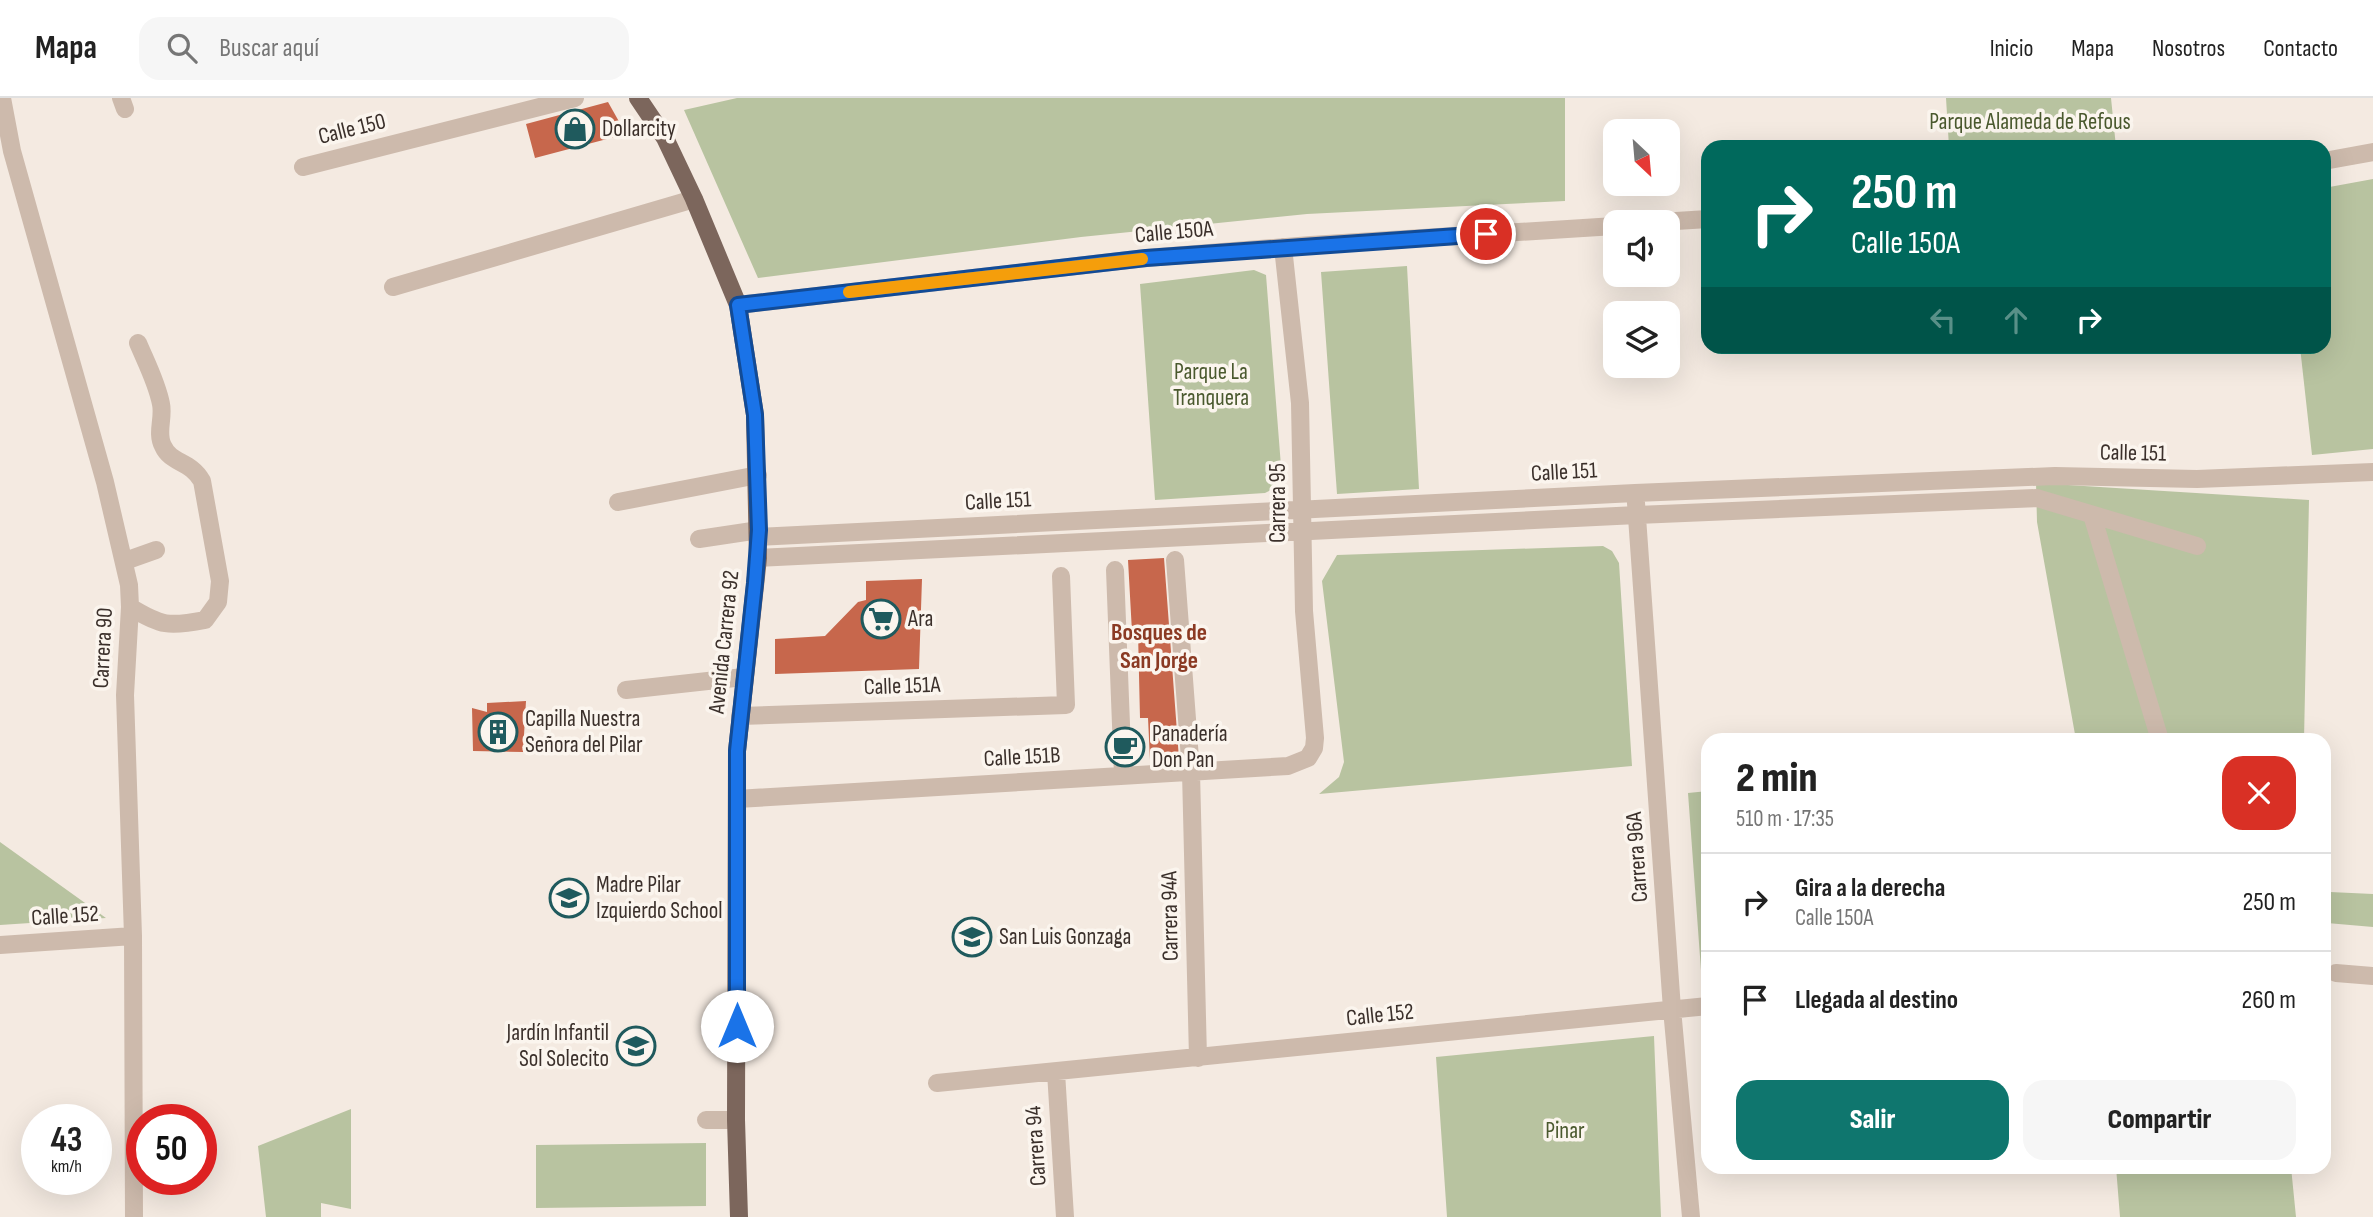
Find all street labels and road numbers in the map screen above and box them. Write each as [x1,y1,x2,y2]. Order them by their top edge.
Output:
street label: Calle 150 [315,107,389,151]
street label: Calle 150A [1134,215,1214,249]
street label: Calle 151 [2100,438,2166,468]
street label: Calle 151 [1530,456,1598,488]
street label: Carrera 95 [1264,463,1292,543]
street label: Calle 151 [964,485,1032,517]
street label: Avenida Carrera 92 [702,569,745,716]
street label: Carrera 90 [87,607,119,689]
street label: Calle 151A [863,671,941,701]
street label: Calle 151B [983,741,1061,773]
street label: Carrera 96A [1620,811,1654,903]
street label: Carrera 94A [1155,871,1185,961]
street label: Calle 152 [30,900,100,932]
street label: Calle 152 [1345,998,1415,1032]
street label: Carrera 94 [1019,1105,1053,1187]

